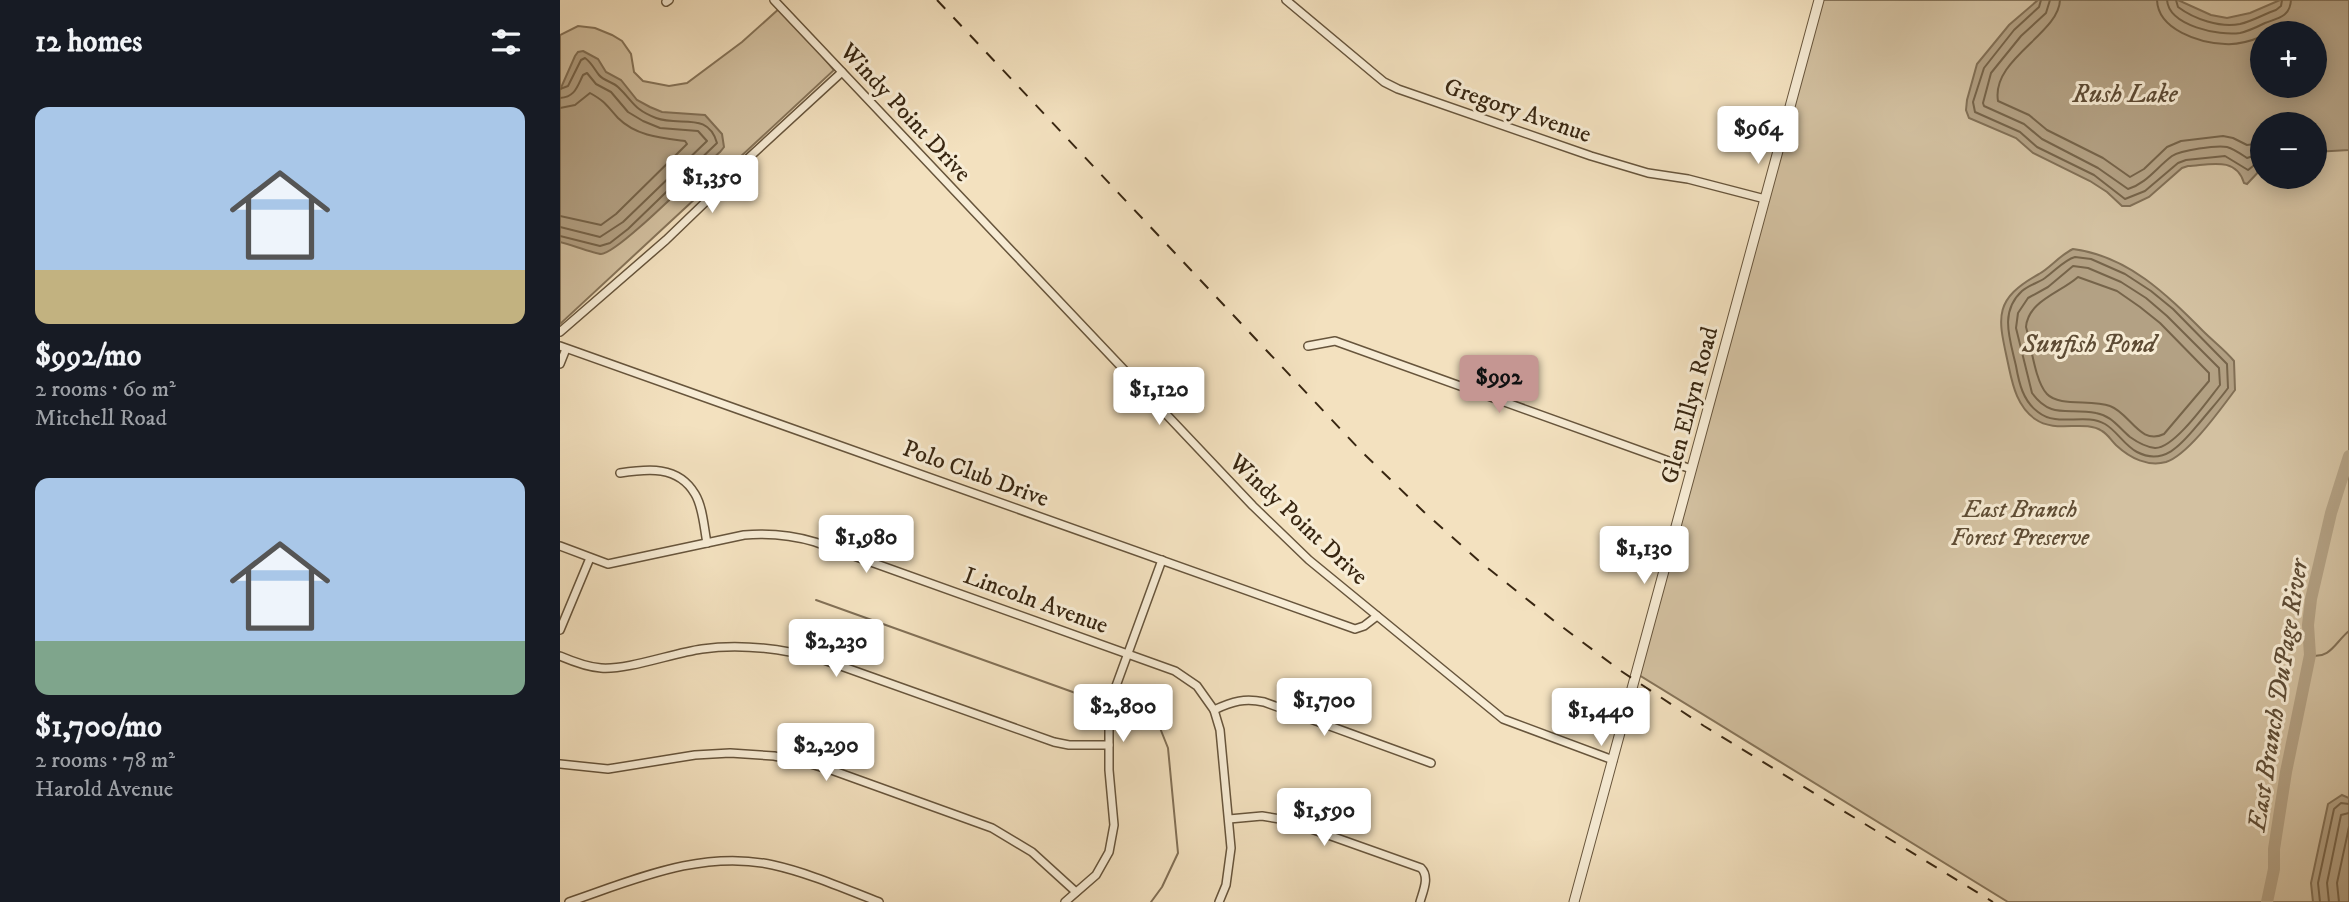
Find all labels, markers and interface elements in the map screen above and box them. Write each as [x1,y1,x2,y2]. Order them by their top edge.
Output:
map controls [2250,21,2327,189]
button: + [2250,21,2327,98]
icon: filters [487,23,525,61]
text: 12 homes [35,24,142,61]
street label: Windy Point Drive [833,36,977,188]
street label: Gregory Avenue [1440,72,1595,150]
water label: Rush Lake [2071,78,2179,111]
pin: $964 [1717,106,1799,166]
button: − [2250,112,2327,189]
text: $964 [1733,114,1783,143]
icon: home [217,152,343,278]
pin: $1,350 [655,156,769,215]
text: $1,350 [682,163,742,192]
street label: Glen Ellyn Road [1655,323,1725,487]
water label: Sunfish Pond [2021,328,2160,361]
text: $992/mo [35,338,141,375]
pin: $992 [1458,356,1540,415]
text: $992 [1476,363,1522,392]
pin: $1,120 [1102,368,1216,427]
text: 2 rooms · 60 m² [35,375,176,404]
text: $1,120 [1129,375,1189,404]
text: Mitchell Road [35,404,167,433]
street label: Polo Club Drive [898,434,1053,514]
street label: Windy Point Drive [1222,447,1374,592]
park label: East Branch Forest Preserve [1951,495,2090,553]
pin: $1,980 [809,516,923,575]
icon: home [217,523,343,649]
text: $1,980 [835,523,897,552]
pin: $1,130 [1587,526,1701,586]
text: $1,130 [1616,534,1672,563]
water label: East Branch DuPage River [2240,555,2317,835]
street label: Lincoln Avenue [959,561,1112,641]
pin: $2,230 [779,620,893,679]
text: $2,230 [805,627,867,656]
pin: $1,700 [1267,678,1381,738]
pin: $2,800 [1066,684,1180,744]
text: $1,700 [1293,686,1355,715]
pin: $1,440 [1544,688,1658,748]
text: $2,800 [1090,692,1156,721]
text: $1,440 [1568,696,1634,725]
text: $1,700/mo [35,709,162,746]
pin: $2,290 [769,724,883,783]
text: $2,290 [793,731,859,760]
text: 2 rooms · 78 m² [35,746,175,775]
text: Harold Avenue [35,775,173,804]
pin: $1,590 [1267,788,1381,848]
text: $1,590 [1293,796,1355,825]

